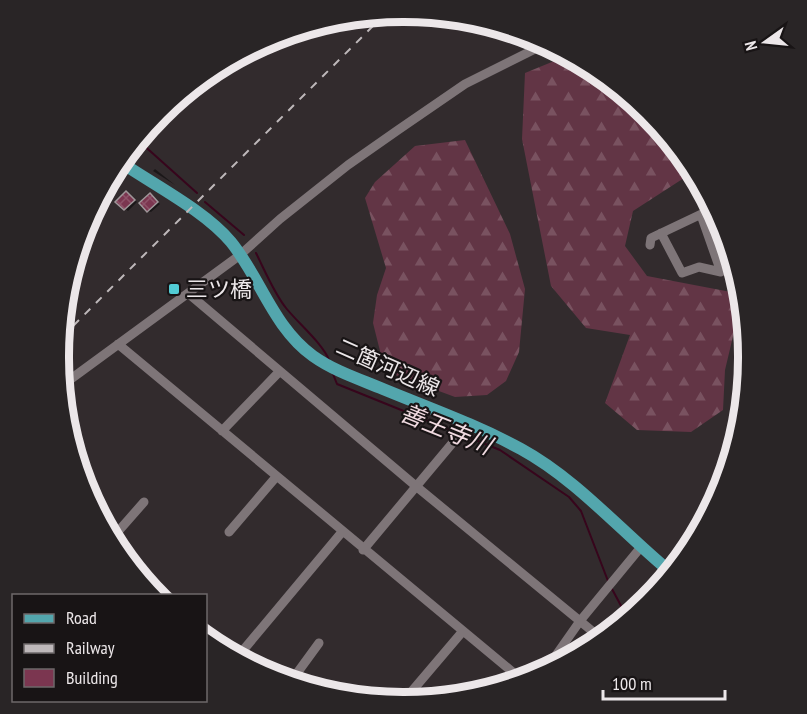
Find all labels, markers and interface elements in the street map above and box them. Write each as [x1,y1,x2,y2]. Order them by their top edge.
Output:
north arrow [735,12,795,72]
text: N [740,39,761,53]
place label: 三ツ橋 [186,275,252,303]
marker: 三ツ橋 [167,282,181,296]
street label: 二箇河辺線 [332,332,444,402]
water label: 善王寺川 [396,397,499,462]
legend [12,594,207,702]
text: Road [66,606,97,629]
text: Railway [66,636,115,659]
scale bar [603,663,724,701]
text: Building [66,666,118,689]
text: 100 m [612,672,652,695]

